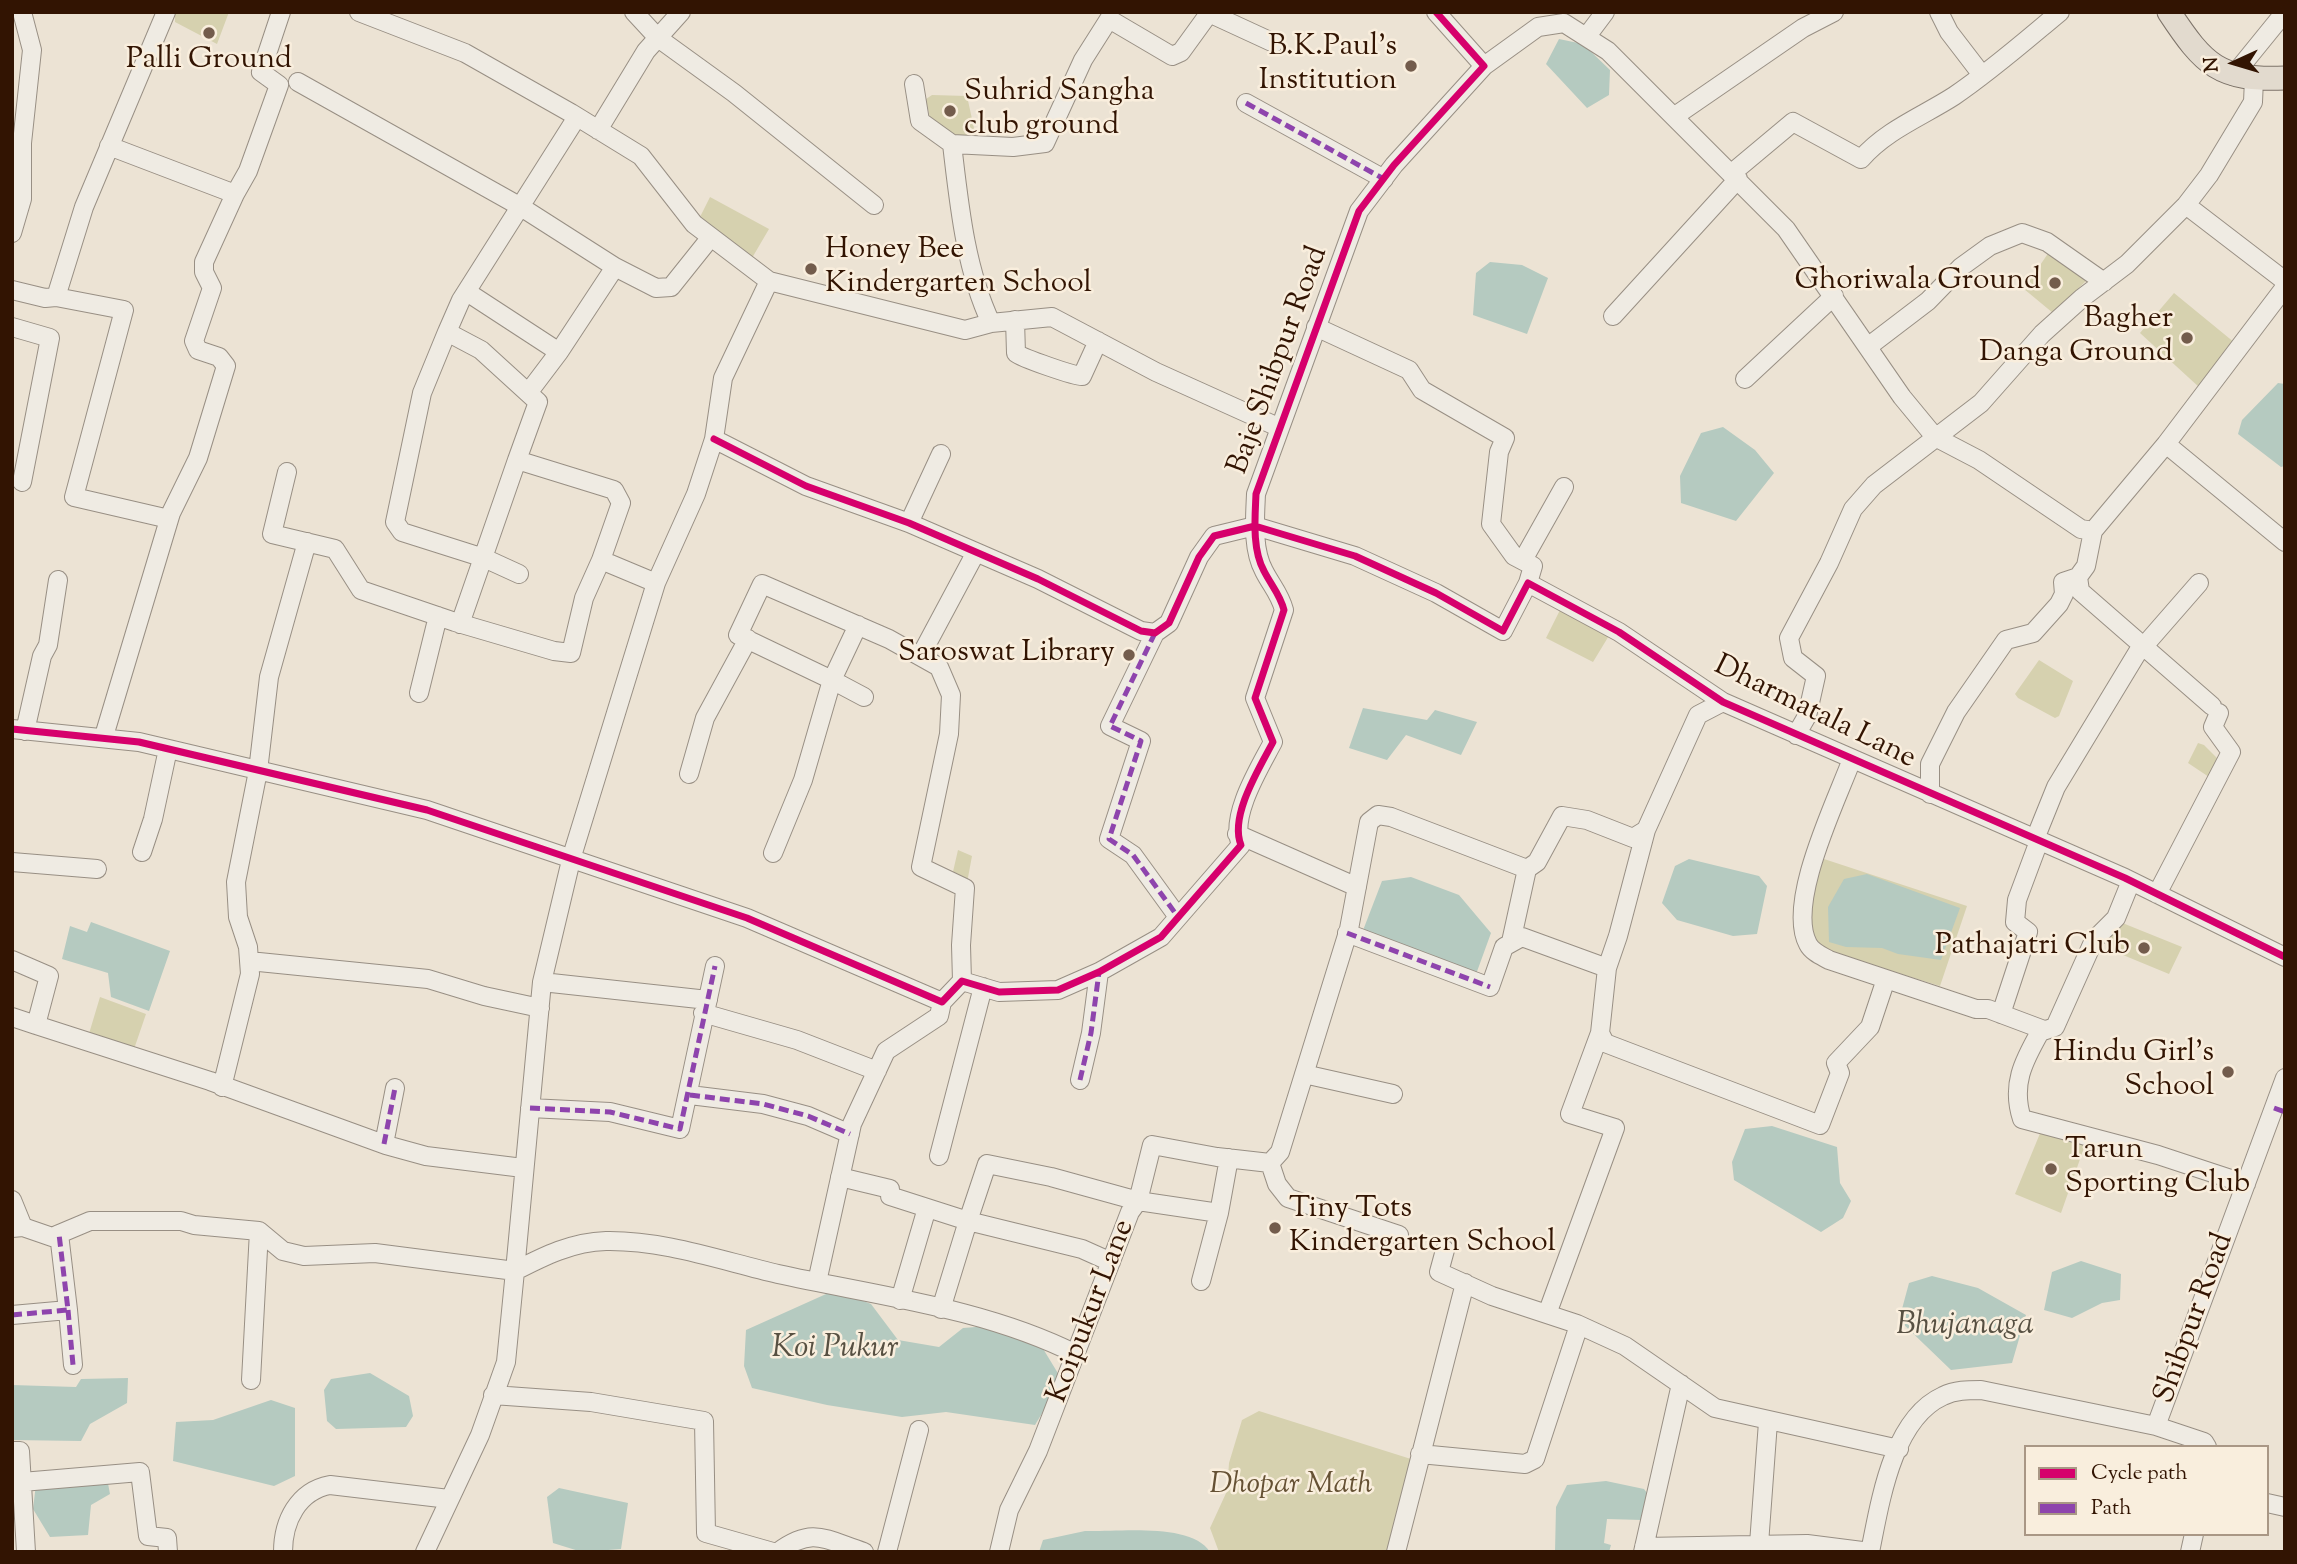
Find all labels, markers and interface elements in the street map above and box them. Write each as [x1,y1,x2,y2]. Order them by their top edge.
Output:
marker: Palli Ground [201,25,217,41]
north arrow [2199,28,2269,98]
place label: B.K.Paul's Institution [1259,31,1397,102]
place label: Palli Ground [126,44,292,80]
text: N [2199,56,2227,73]
marker: B.K.Paul's Institution [1403,58,1419,74]
place label: Suhrid Sangha club ground [964,76,1155,146]
marker: Suhrid Sangha club ground [942,103,958,119]
place label: Honey Bee Kindergarten School [825,234,1092,304]
street label: Baje Shibpur Road [1222,242,1338,480]
marker: Honey Bee Kindergarten School [803,261,819,277]
place label: Ghoriwala Ground [1794,265,2041,301]
marker: Ghoriwala Ground [2047,275,2063,291]
place label: Bagher Danga Ground [1979,303,2173,374]
marker: Bagher Danga Ground [2179,330,2195,346]
place label: Saroswat Library [898,637,1115,673]
marker: Saroswat Library [1121,647,1137,663]
street label: Dharmatala Lane [1707,650,1921,778]
place label: Pathajatri Club [1935,930,2130,966]
marker: Pathajatri Club [2136,940,2152,956]
place label: Hindu Girl's School [2053,1037,2214,1108]
marker: Hindu Girl's School [2220,1064,2236,1080]
place label: Tarun Sporting Club [2065,1134,2250,1204]
marker: Tarun Sporting Club [2043,1161,2059,1177]
place label: Tiny Tots Kindergarten School [1289,1193,1556,1264]
street label: Koipukur Lane [1042,1215,1144,1409]
marker: Tiny Tots Kindergarten School [1267,1220,1283,1236]
street label: Shibpur Road [2149,1229,2243,1409]
water label: Bhujanaga [1896,1309,2034,1347]
water label: Koi Pukur [771,1332,899,1370]
legend [2024,1445,2269,1536]
text: Cycle path [2091,1459,2188,1489]
park label: Dhopar Math [1210,1469,1372,1505]
text: Path [2091,1494,2132,1524]

